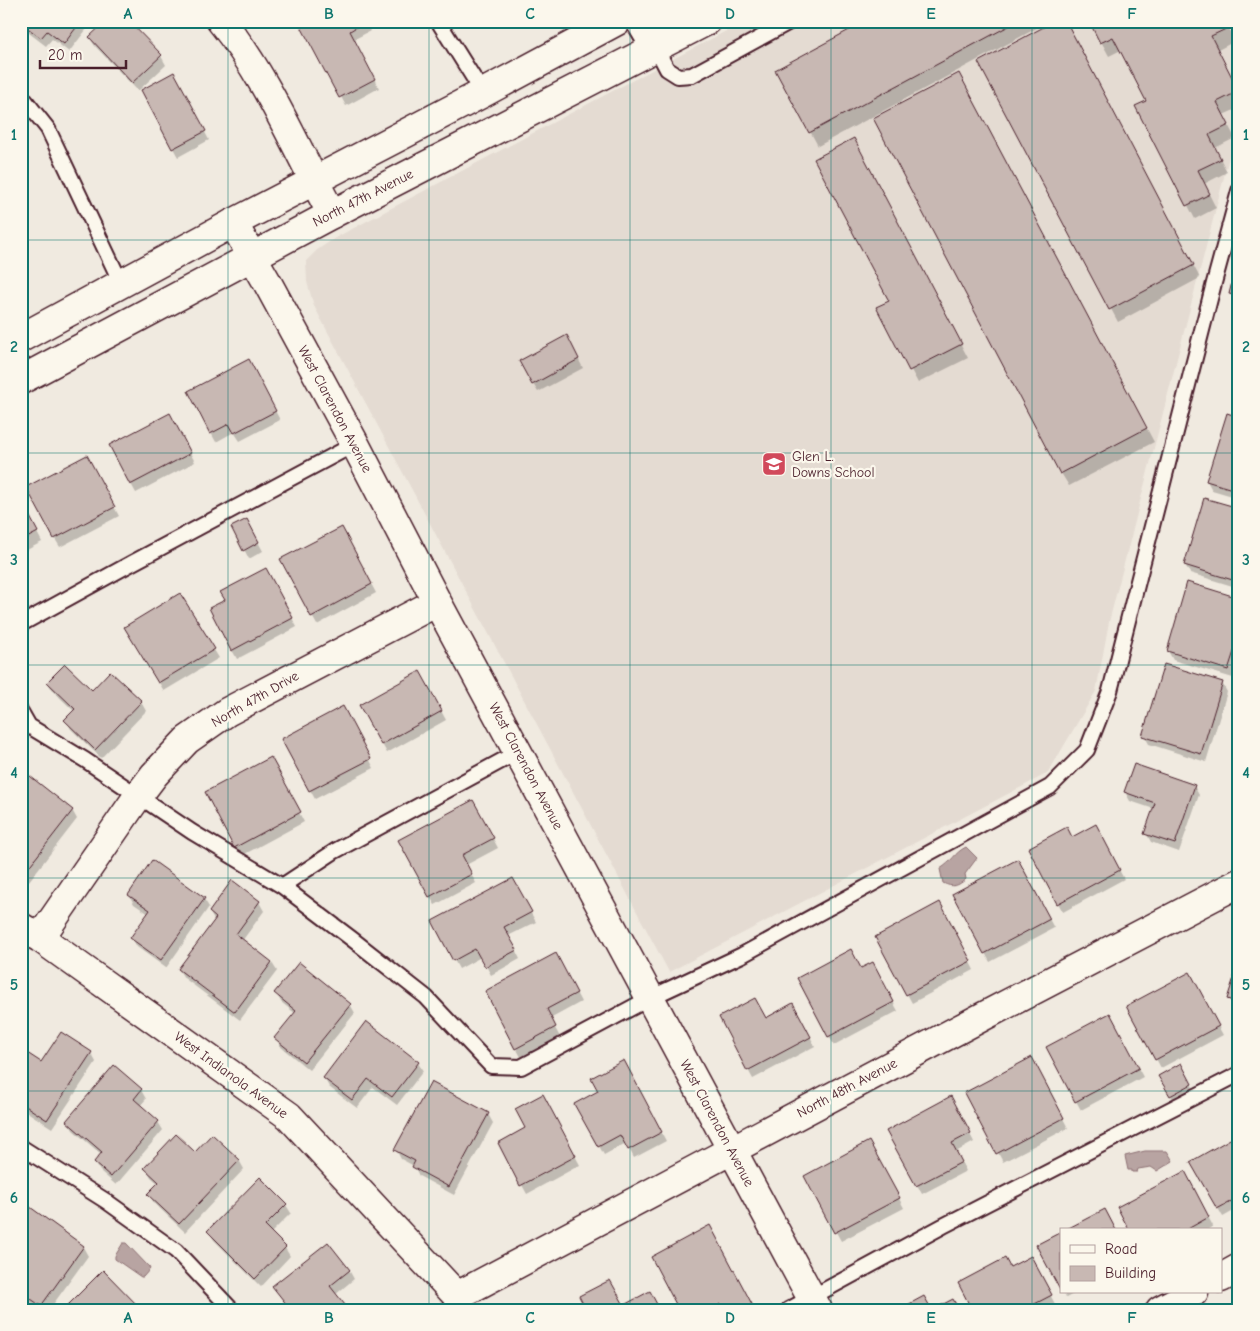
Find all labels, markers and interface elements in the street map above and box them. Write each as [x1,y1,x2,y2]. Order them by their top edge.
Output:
text: A [124,5,133,23]
text: B [324,5,334,23]
text: C [525,5,535,23]
text: D [725,5,735,23]
text: E [926,5,936,23]
text: F [1127,5,1137,23]
scale bar [40,38,126,70]
text: 20 m [48,46,82,64]
text: 1 [11,126,17,144]
text: 1 [1243,126,1249,144]
street label: North 47th Avenue [310,165,416,231]
text: 2 [10,338,18,356]
text: 2 [1242,338,1250,356]
street label: West Clarendon Avenue [294,343,376,475]
place label: Glen L. Downs School [792,448,875,481]
school or university icon: Glen L. Downs School [761,451,787,477]
text: 3 [10,551,18,569]
text: 3 [1242,551,1250,569]
street label: North 47th Drive [208,667,302,731]
street label: West Clarendon Avenue [485,700,567,832]
text: 4 [10,764,18,782]
text: 4 [1242,764,1250,782]
text: 5 [10,976,18,994]
text: 5 [1242,976,1250,994]
street label: West Indianola Avenue [171,1028,291,1122]
street label: North 48th Avenue [794,1054,900,1122]
street label: West Clarendon Avenue [676,1057,758,1189]
text: 6 [10,1189,18,1207]
text: 6 [1242,1189,1250,1207]
legend [1060,1228,1222,1294]
text: Road [1105,1240,1137,1258]
text: Building [1105,1264,1156,1282]
text: A [124,1309,133,1327]
text: B [324,1309,334,1327]
text: C [525,1309,535,1327]
text: D [725,1309,735,1327]
text: E [926,1309,936,1327]
text: F [1127,1309,1137,1327]

